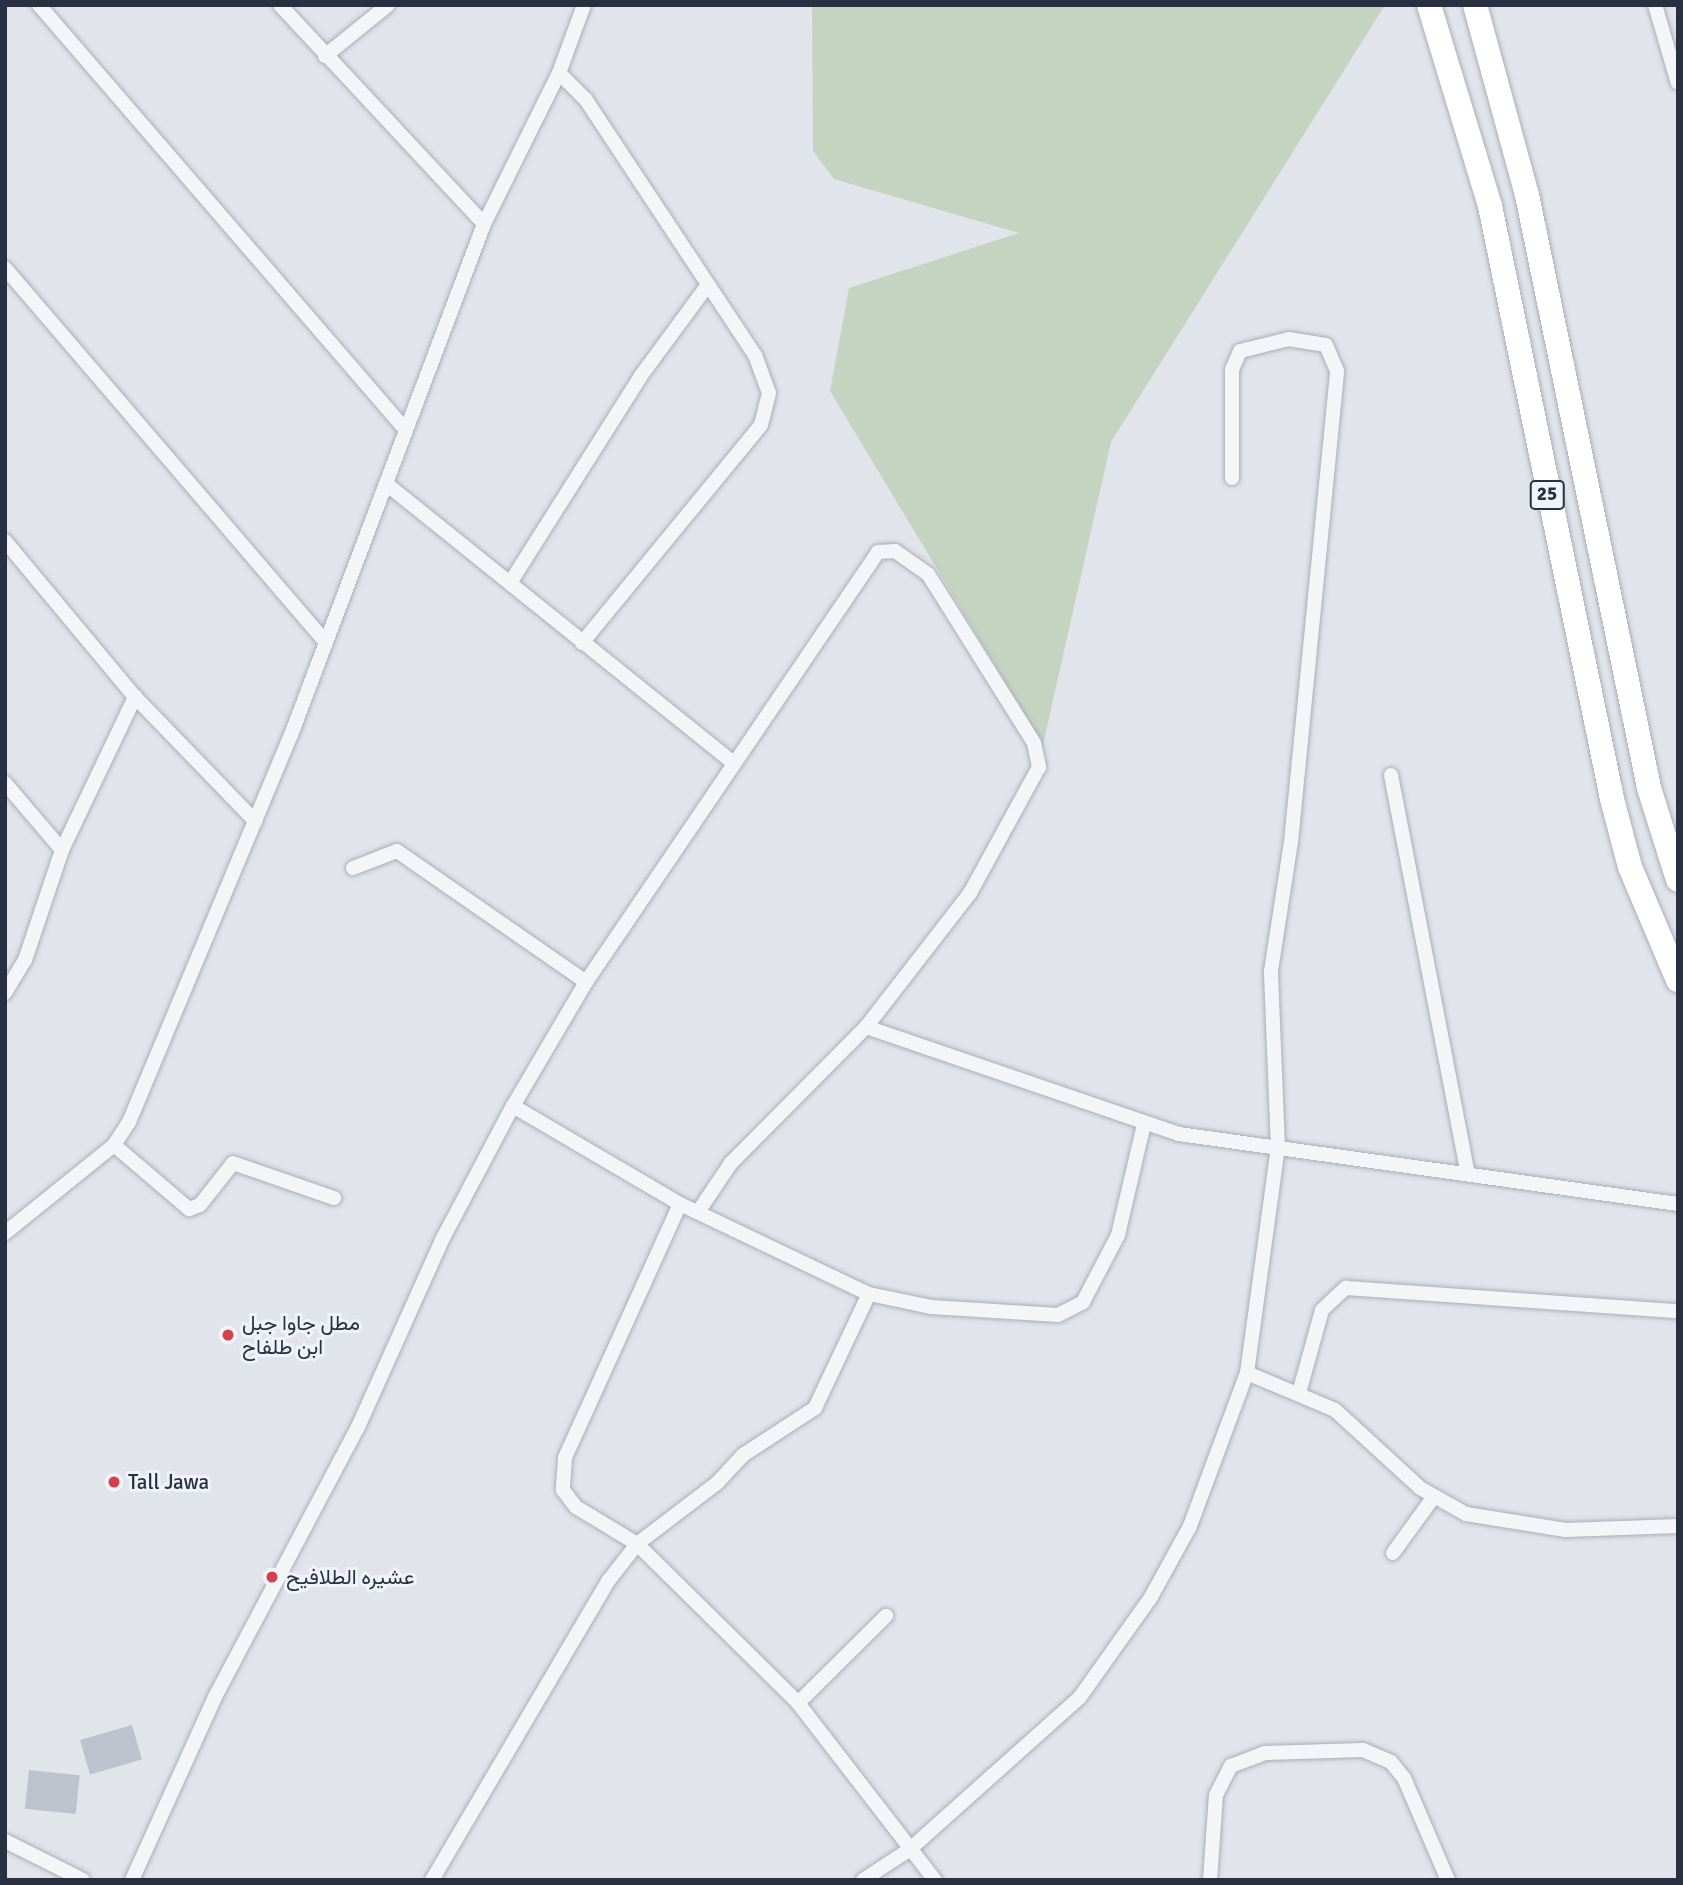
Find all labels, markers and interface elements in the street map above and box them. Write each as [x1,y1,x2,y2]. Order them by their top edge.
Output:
road number: 25 [1530,480,1564,510]
place label: مطل جاوا جبل ابن طلفاح [242,1310,360,1360]
marker: مطل جاوا جبل ابن طلفاح [220,1327,236,1343]
place label: Tall Jawa [128,1469,209,1495]
marker: Tall Jawa [106,1474,122,1490]
place label: عشيره الطلافيح [286,1564,414,1590]
marker: عشيره الطلافيح [264,1569,280,1585]

